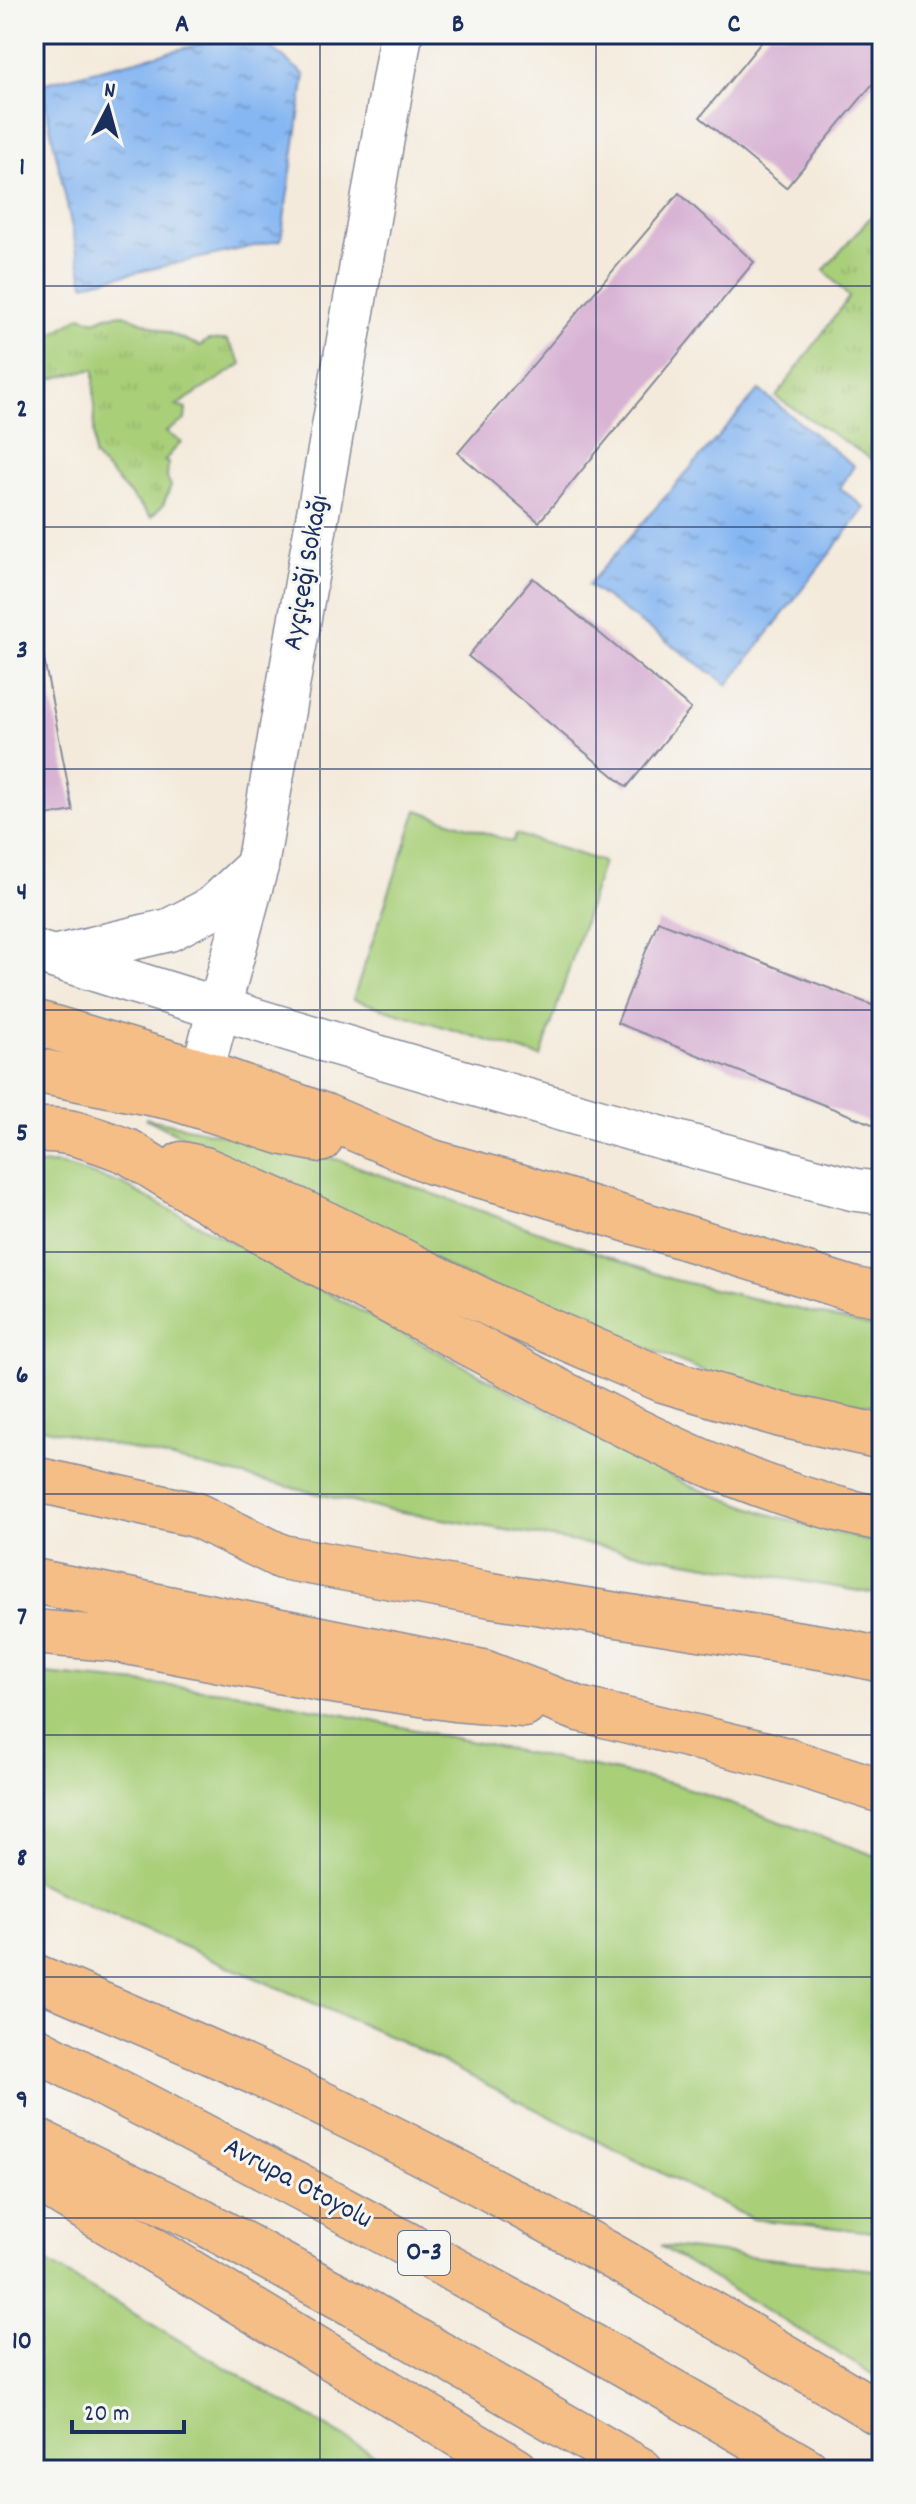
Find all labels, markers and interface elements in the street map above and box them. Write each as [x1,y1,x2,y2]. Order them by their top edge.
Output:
text: A [175,7,189,44]
text: B [452,7,464,44]
text: C [728,7,741,44]
north arrow [68,68,148,148]
text: N [103,76,117,108]
text: 1 [19,150,25,187]
text: 2 [16,392,28,429]
street label: Ayçiçeği Sokağı [275,492,341,654]
text: 3 [16,633,28,670]
text: 4 [17,875,27,912]
text: 5 [16,1116,28,1153]
text: 6 [16,1358,28,1395]
text: 7 [17,1600,27,1637]
text: 8 [17,1841,27,1878]
text: 9 [16,2083,28,2120]
street label: Avrupa Otoyolu [216,2129,378,2241]
road number: O-3 [398,2231,450,2275]
text: 10 [12,2324,32,2361]
scale bar [72,2384,184,2434]
text: 20 m [84,2398,130,2432]

